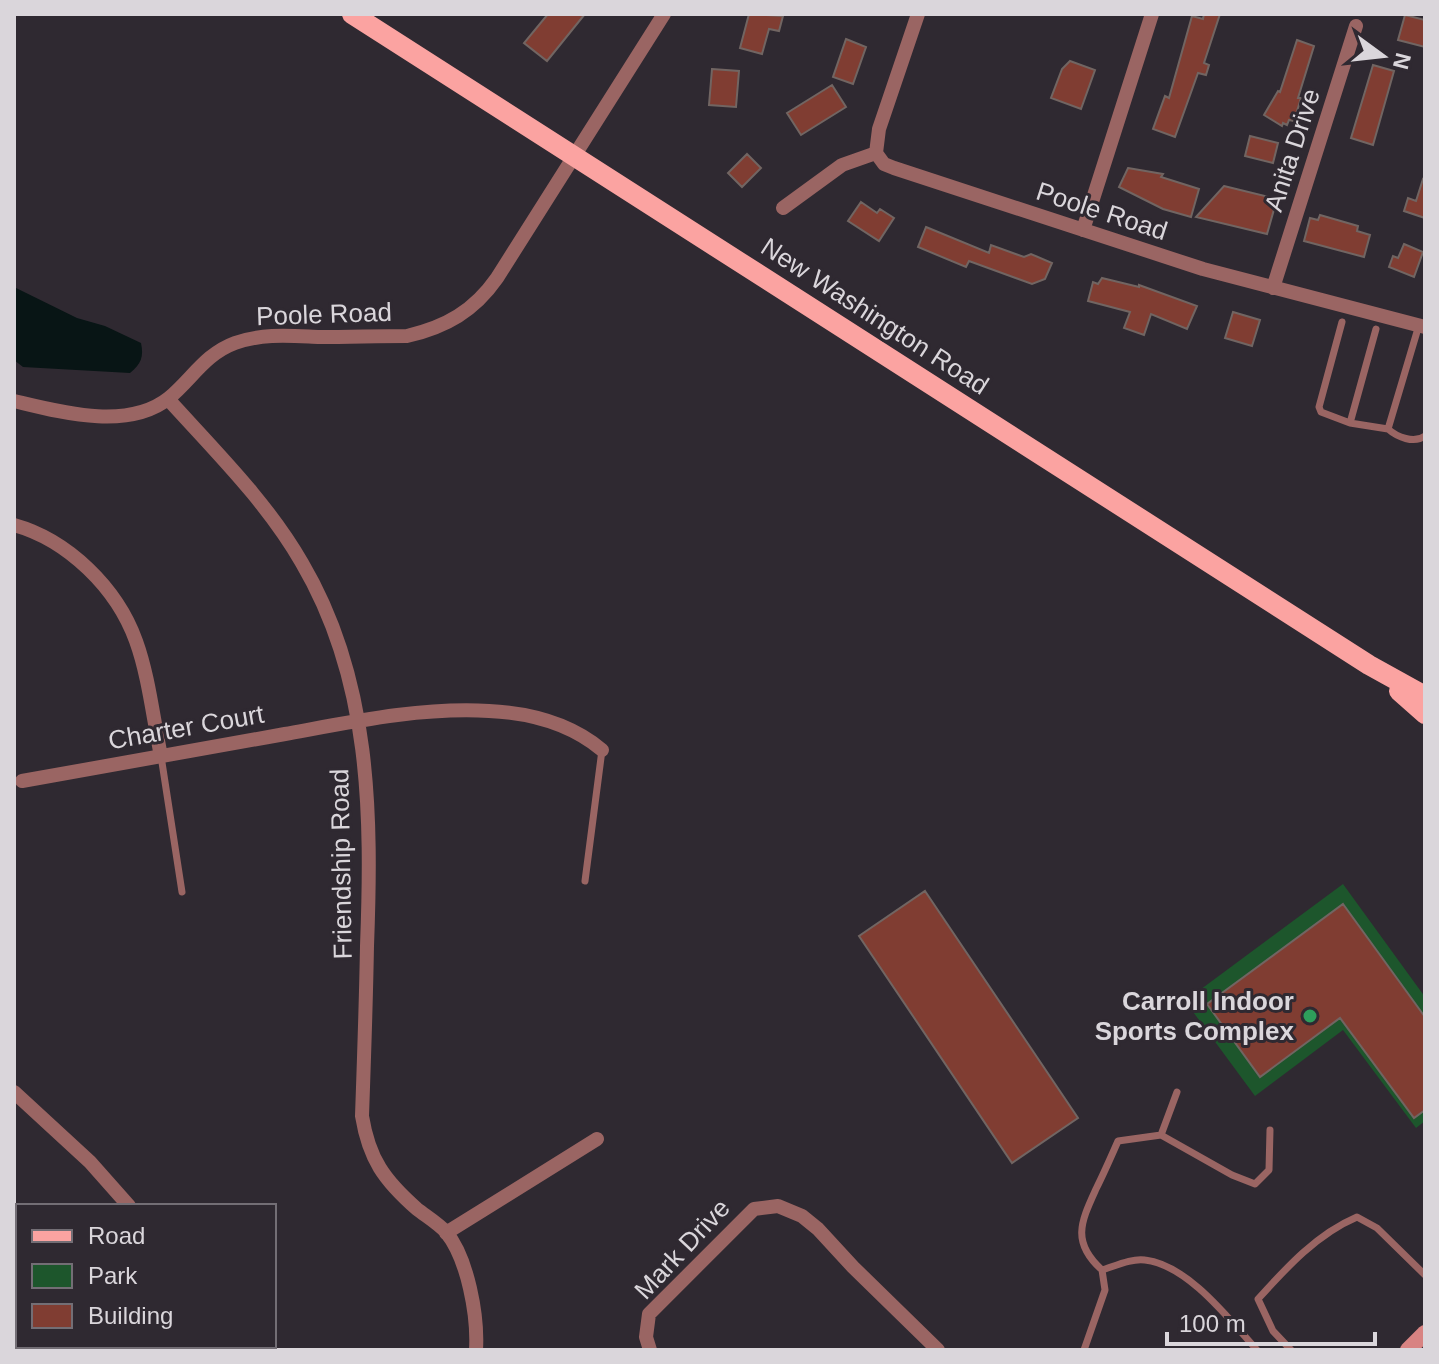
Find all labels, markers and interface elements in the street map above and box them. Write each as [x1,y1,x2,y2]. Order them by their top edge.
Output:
north arrow [1343,16,1423,96]
text: N [1388,50,1416,72]
street label: Anita Drive [1258,85,1326,215]
street label: Poole Road [1033,176,1171,246]
street label: New Washington Road [756,231,994,401]
street label: Poole Road [256,297,392,331]
street label: Charter Court [106,698,267,755]
street label: Friendship Road [324,768,358,960]
place label: Carroll Indoor Sports Complex [1095,986,1295,1046]
marker: Carroll Indoor Sports Complex [1301,1007,1319,1025]
street label: Mark Drive [628,1193,736,1305]
legend [16,1204,276,1348]
text: Road [88,1222,145,1249]
text: Park [88,1262,138,1289]
scale bar [1167,1296,1375,1346]
text: Building [88,1302,173,1329]
text: 100 m [1179,1310,1246,1337]

